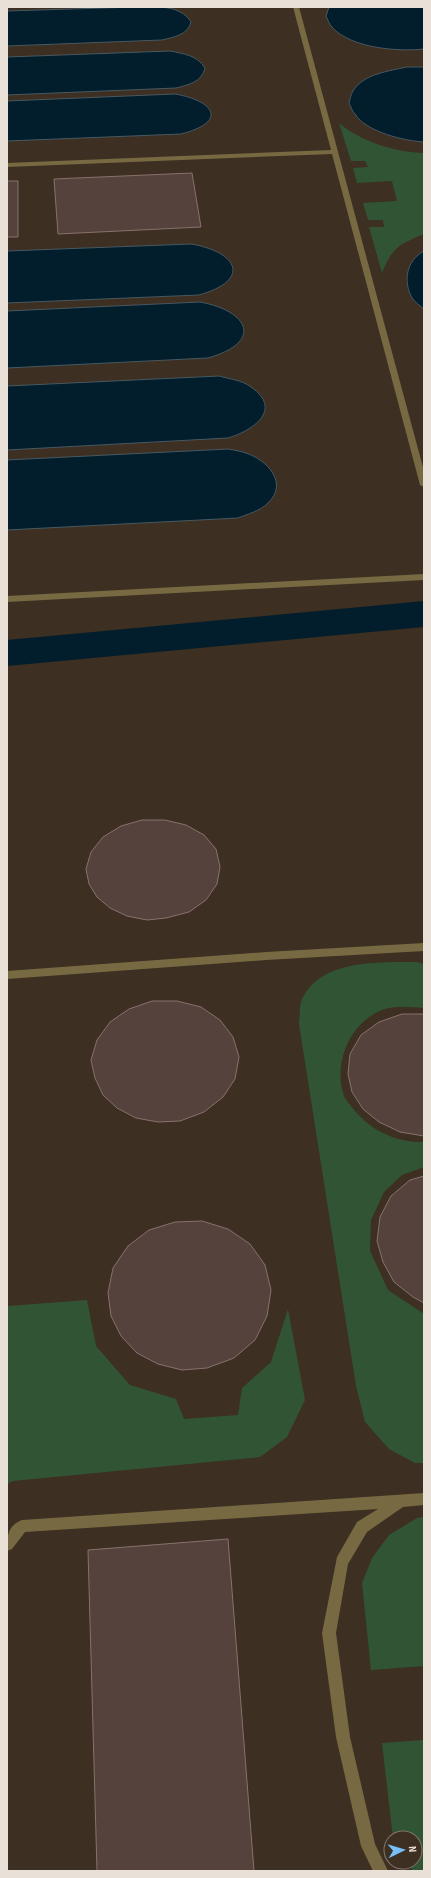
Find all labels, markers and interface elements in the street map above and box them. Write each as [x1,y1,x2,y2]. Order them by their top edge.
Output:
north arrow [383,1830,423,1870]
text: N [406,1846,419,1853]

